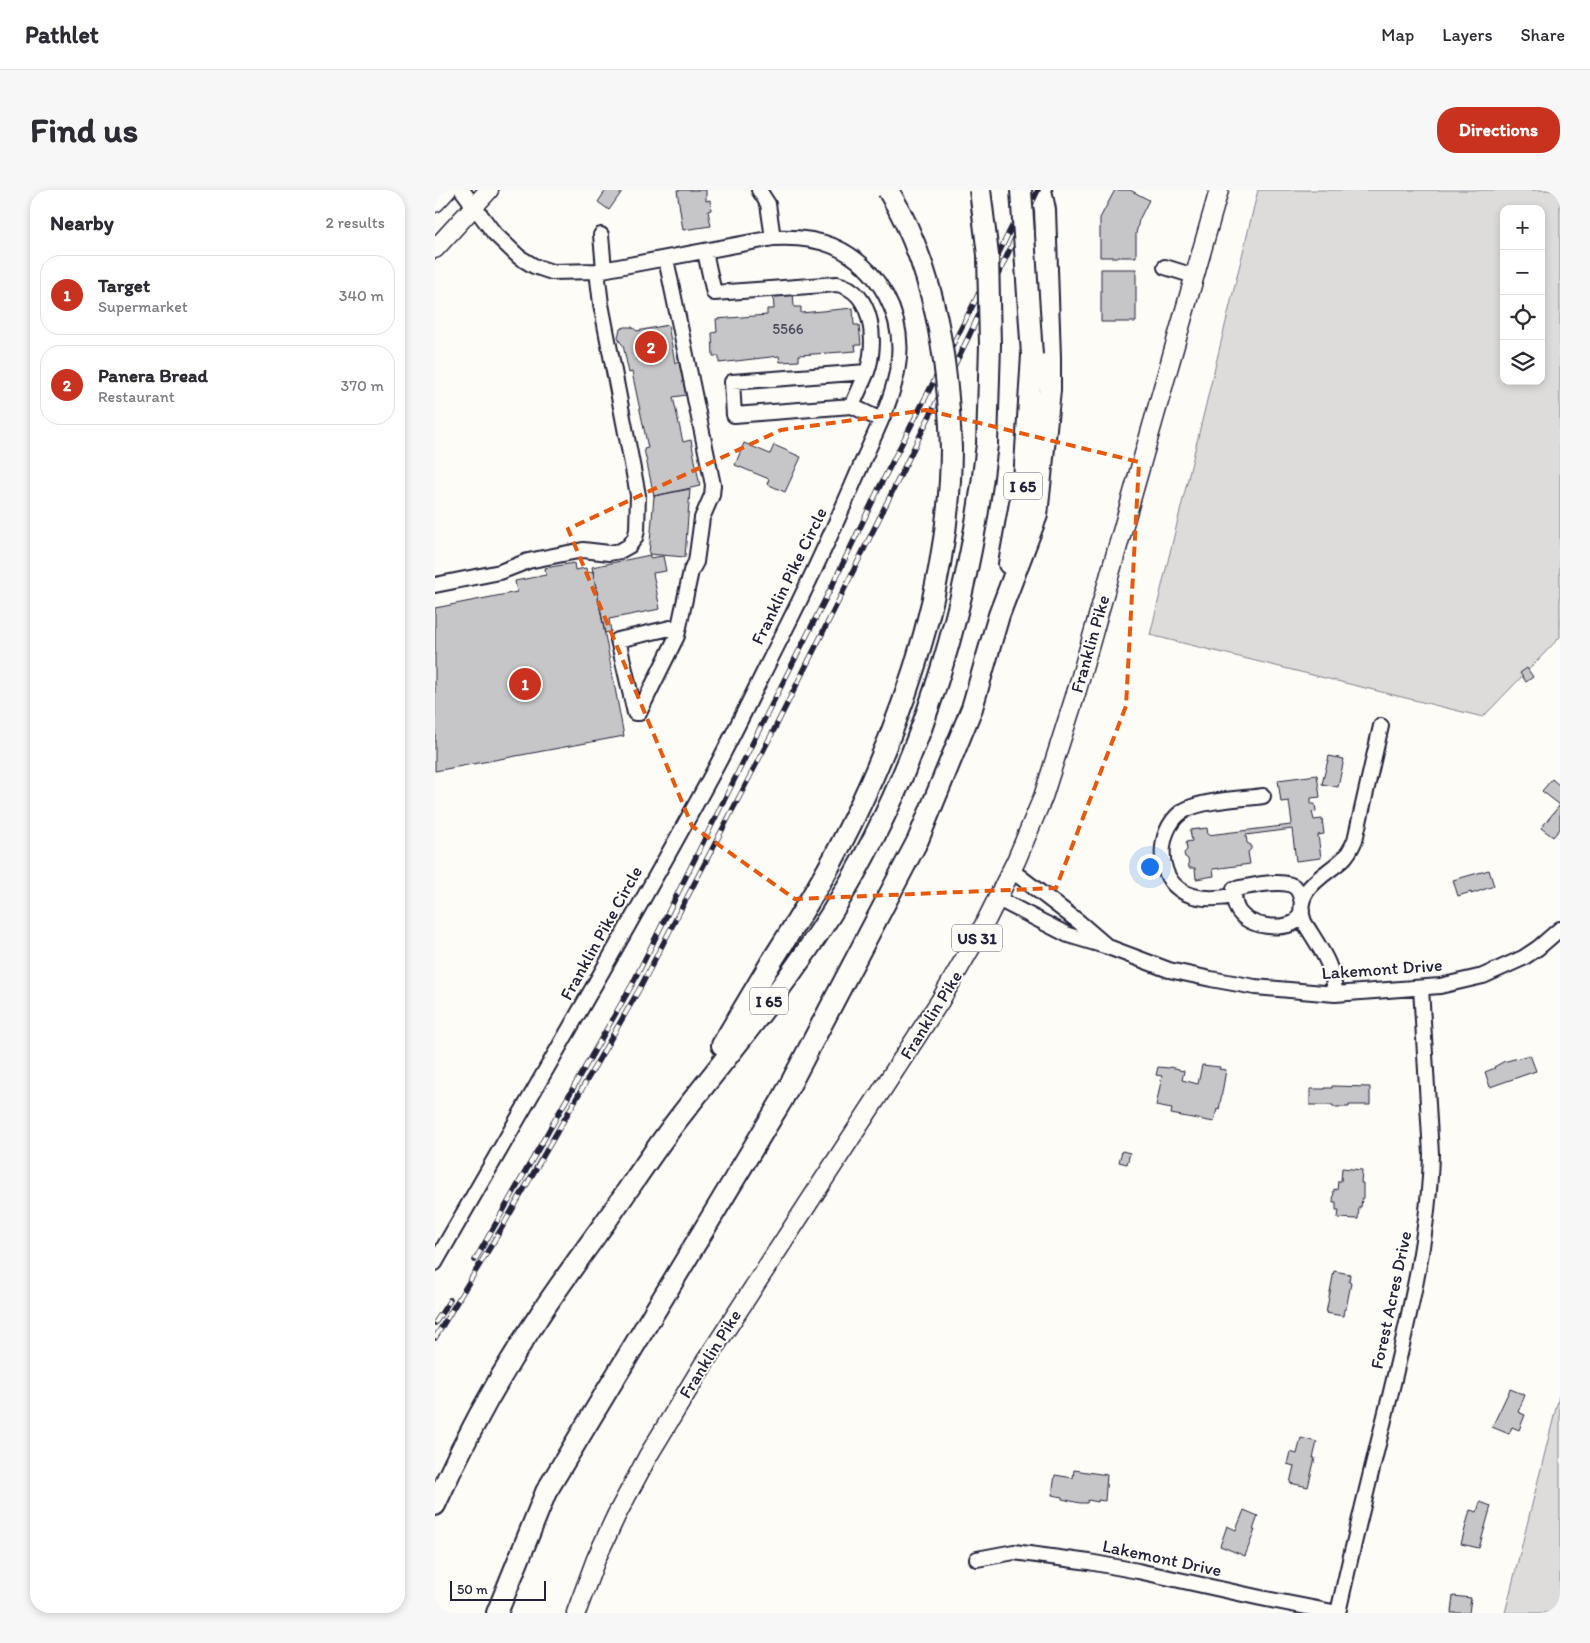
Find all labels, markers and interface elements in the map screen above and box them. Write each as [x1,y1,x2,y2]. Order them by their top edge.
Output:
text: Pathlet [25,20,99,49]
text: Map [1381,24,1414,46]
text: Layers [1442,24,1492,46]
text: Share [1520,24,1565,46]
button: Directions [1437,107,1560,153]
text: Find us [30,109,138,151]
map controls [1500,205,1545,385]
button: + [1500,205,1545,250]
text: Nearby [50,210,114,235]
text: 2 results [325,213,385,232]
button: − [1500,250,1545,295]
text: Target [98,274,150,297]
text: 1 [63,286,71,305]
text: 340 m [339,286,384,305]
button: locate [1500,295,1545,340]
text: Supermarket [98,297,188,316]
house number: 5566 [772,320,804,338]
pin: 2 [635,328,667,366]
button: layers [1500,340,1545,385]
text: Panera Bread [98,364,208,387]
text: 2 [63,376,71,395]
text: 370 m [340,376,384,395]
text: Restaurant [98,387,175,406]
road number: I 65 [1004,472,1042,500]
street label: Franklin Pike Circle [746,504,832,648]
street label: Franklin Pike [1066,593,1114,695]
pin: 1 [509,665,541,703]
your location [1137,854,1163,880]
street label: Franklin Pike Circle [555,862,647,1004]
road number: US 31 [952,924,1002,951]
street label: Lakemont Drive [1321,954,1443,984]
street label: Franklin Pike [895,967,967,1063]
road number: I 65 [750,988,788,1014]
street label: Forest Acres Drive [1366,1229,1416,1371]
street label: Franklin Pike [674,1306,746,1402]
street label: Lakemont Drive [1100,1535,1224,1581]
scale bar [450,1578,546,1601]
text: 50 m [457,1581,488,1598]

